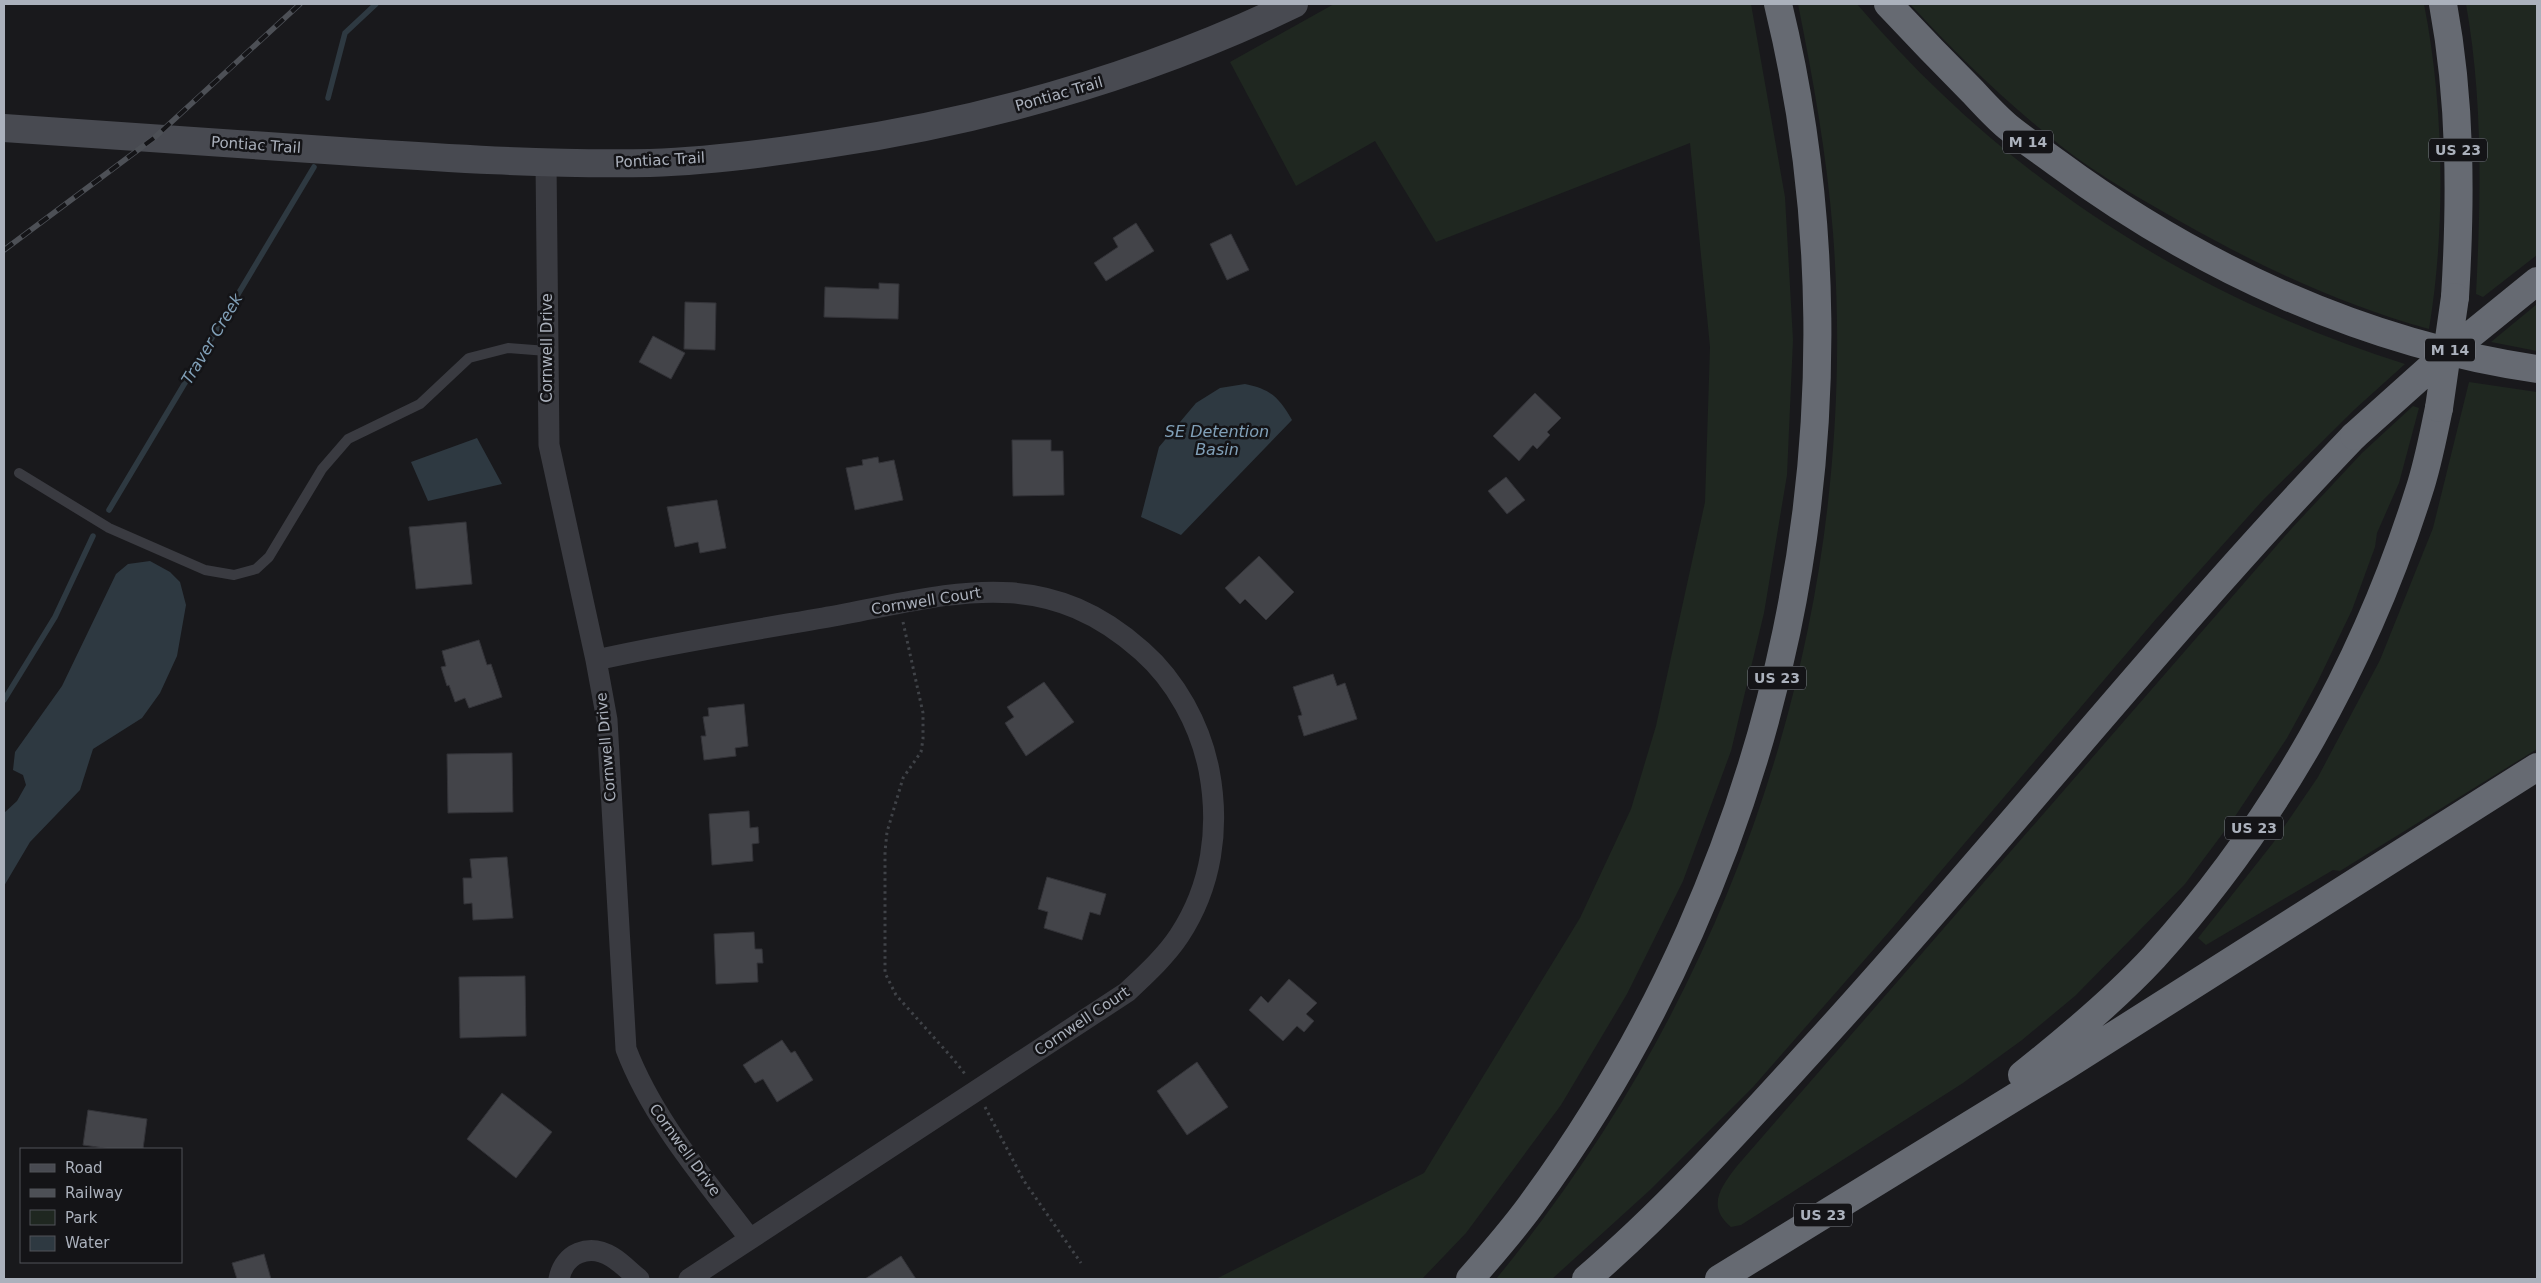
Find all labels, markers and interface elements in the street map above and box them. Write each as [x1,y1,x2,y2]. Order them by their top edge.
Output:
street label: Pontiac Trail [1013,73,1105,115]
road number: M 14 [2003,130,2053,154]
street label: Pontiac Trail [210,133,302,157]
road number: US 23 [2429,138,2487,162]
street label: Pontiac Trail [615,149,705,171]
water label: Traver Creek [177,290,247,388]
street label: Cornwell Drive [538,293,556,403]
road number: M 14 [2425,338,2475,362]
water label: SE Detention Basin [1165,422,1269,459]
street label: Cornwell Court [870,583,982,619]
road number: US 23 [1748,666,1806,690]
street label: Cornwell Drive [592,692,620,802]
road number: US 23 [2225,816,2283,840]
street label: Cornwell Court [1031,982,1133,1059]
street label: Cornwell Drive [645,1100,725,1200]
legend [20,1148,182,1263]
text: Road [65,1159,103,1177]
text: Railway [65,1184,123,1202]
road number: US 23 [1794,1204,1852,1226]
text: Park [65,1209,98,1227]
text: Water [65,1234,110,1252]

